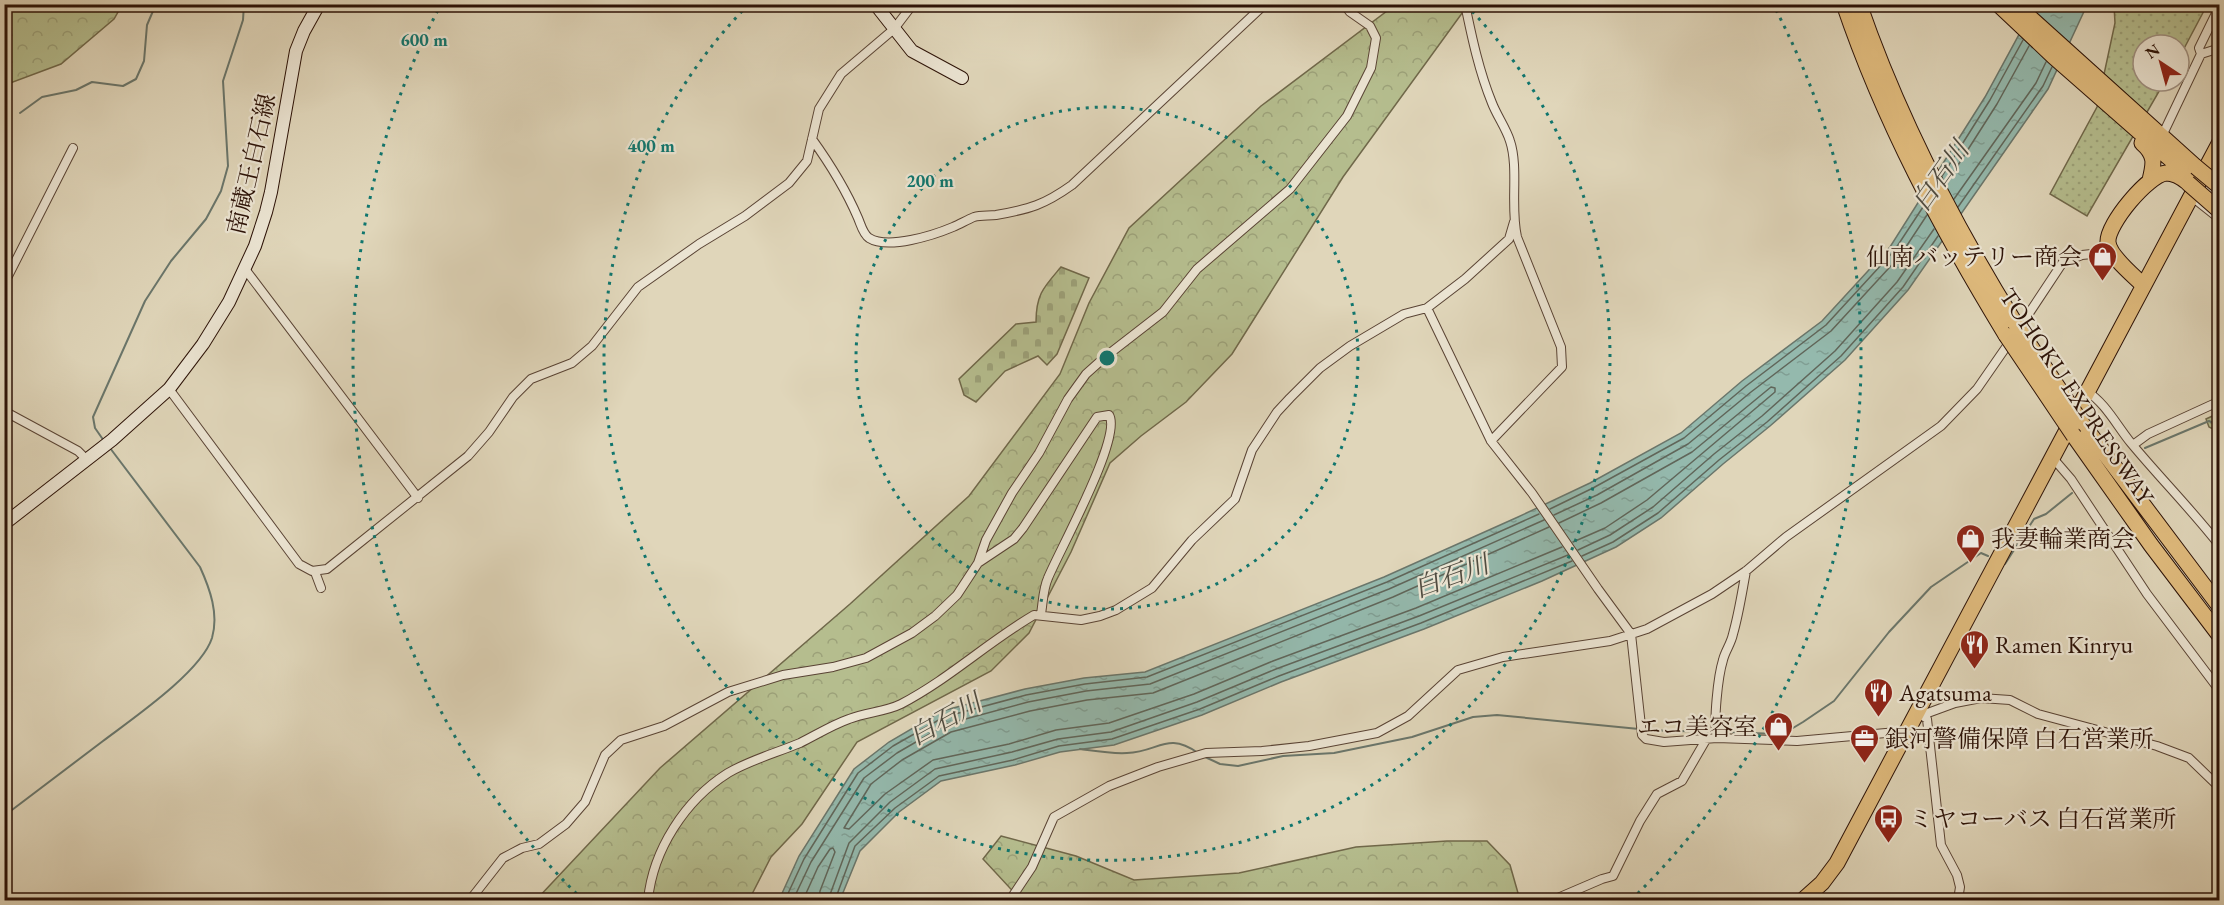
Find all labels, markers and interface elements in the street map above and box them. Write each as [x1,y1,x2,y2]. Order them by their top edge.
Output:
text: 600 m [400,28,448,51]
north arrow [2131,33,2191,93]
text: N [2141,39,2164,64]
street label: 南蔵王白石線 [220,90,282,238]
water label: 白石川 [1904,132,1978,218]
text: 400 m [627,134,675,157]
text: 200 m [906,169,954,192]
shop icon: 仙南バッテリー商会 [2087,240,2119,282]
place label: 仙南バッテリー商会 [1866,241,2082,272]
street label: TOHOKU EXPRESSWAY [1993,282,2162,511]
centre of rings [1097,348,1117,368]
shop icon: 我妻輪業商会 [1954,522,1986,564]
place label: 我妻輪業商会 [1991,523,2135,554]
water label: 白石川 [1409,546,1496,605]
restaurant icon: Ramen Kinryu [1958,628,1990,670]
place label: Ramen Kinryu [1995,629,2134,660]
restaurant icon: Agatsuma [1862,676,1894,718]
place label: Agatsuma [1898,677,1992,708]
water label: 白石川 [903,684,990,753]
shop icon: エコ美容室 [1762,710,1794,752]
place label: エコ美容室 [1637,711,1757,742]
office icon: 銀河警備保障 白石営業所 [1848,722,1880,764]
place label: 銀河警備保障 白石営業所 [1885,723,2154,754]
bus stop icon: ミヤコーバス 白石営業所 [1872,802,1904,844]
place label: ミヤコーバス 白石営業所 [1909,803,2177,834]

